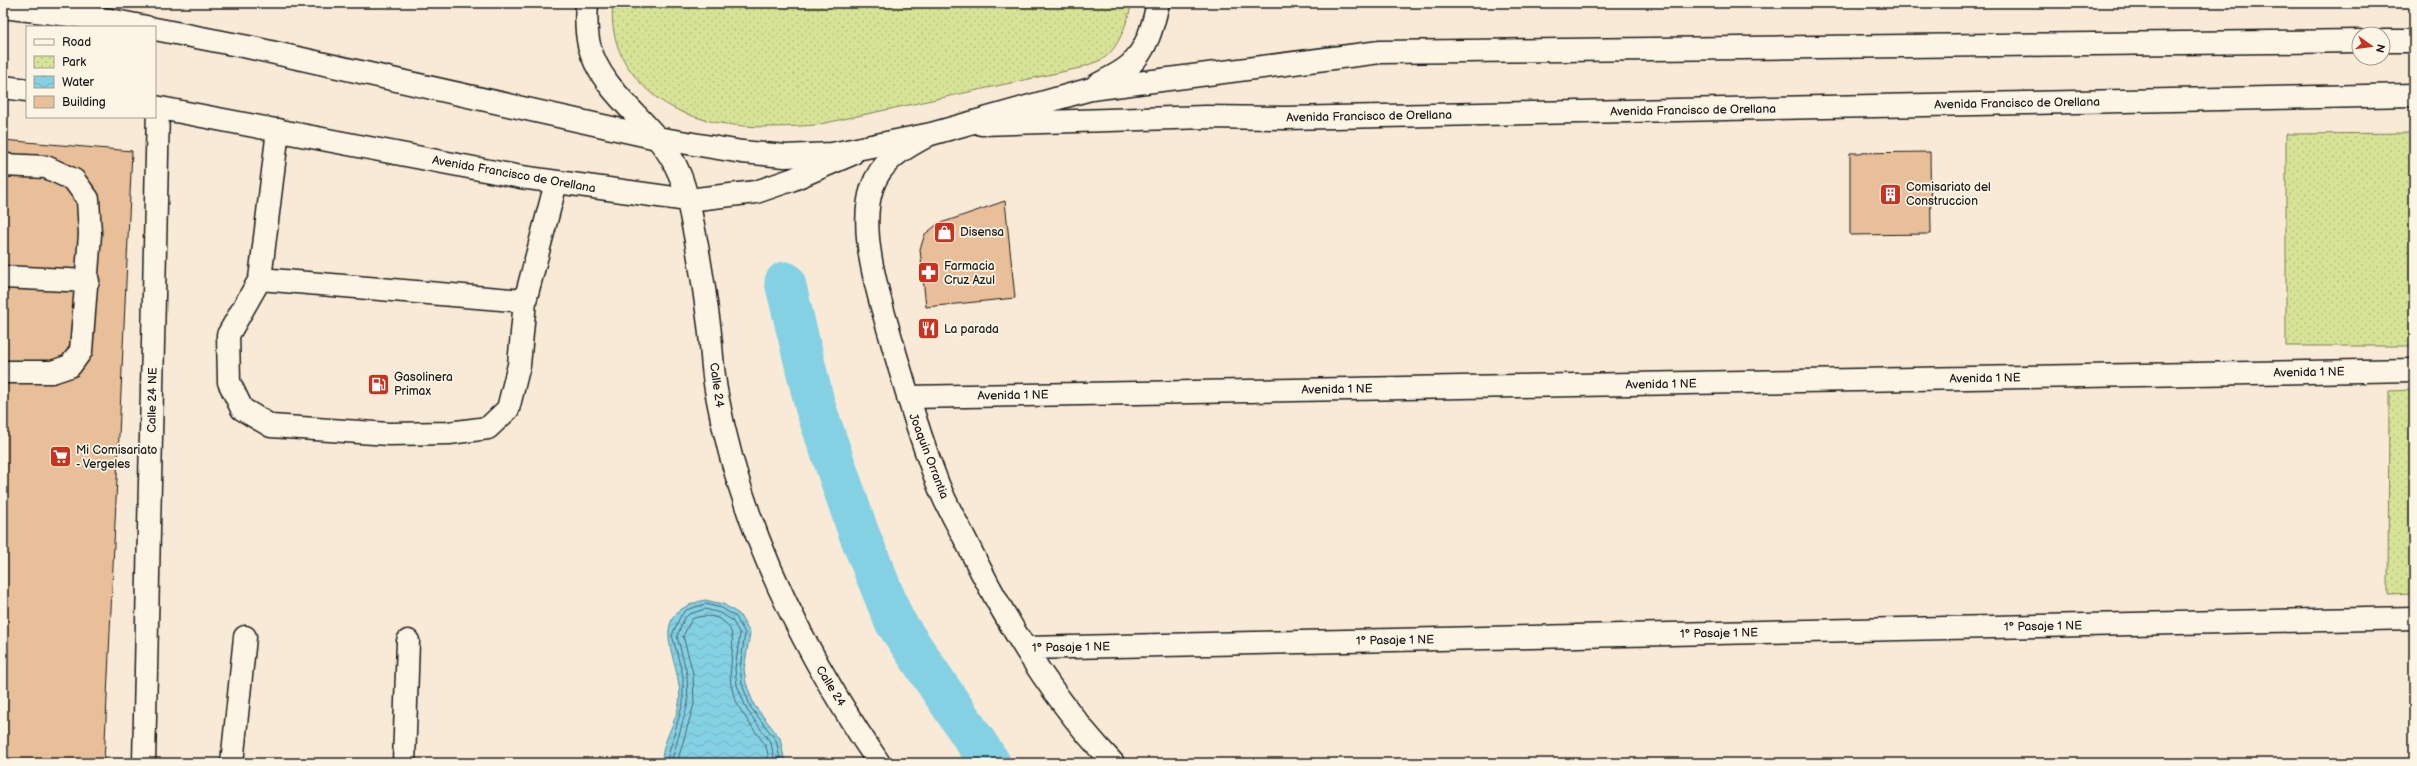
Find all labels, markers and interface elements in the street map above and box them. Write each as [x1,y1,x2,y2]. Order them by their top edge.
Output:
legend [26,26,156,118]
north arrow [2351,26,2391,66]
text: Road [62,35,91,50]
text: N [2373,43,2388,54]
text: Park [62,55,86,70]
text: Water [62,75,94,90]
text: Building [62,95,106,110]
street label: Avenida Francisco de Orellana [1934,95,2100,112]
street label: Avenida Francisco de Orellana [1610,102,1776,119]
street label: Avenida Francisco de Orellana [1286,108,1452,125]
street label: Avenida Francisco de Orellana [431,153,597,196]
place label: Comisariato del Construccion [1906,180,1991,209]
building icon: Comisariato del Construccion [1877,181,1903,207]
shop icon: Disensa [932,219,958,245]
place label: Disensa [960,225,1004,240]
place label: Farmacia Cruz Azul [944,259,995,288]
pharmacy icon: Farmacia Cruz Azul [916,260,942,286]
restaurant icon: La parada [916,316,942,342]
place label: La parada [944,322,999,337]
street label: Calle 24 [706,362,727,409]
street label: Avenida 1 NE [2273,364,2345,381]
street label: Calle 24 NE [144,367,161,433]
place label: Gasolinera Primax [394,370,453,399]
street label: Avenida 1 NE [1949,370,2021,387]
fuel station icon: Gasolinera Primax [365,371,391,397]
street label: Avenida 1 NE [1625,376,1697,393]
street label: Avenida 1 NE [1301,381,1373,398]
street label: Avenida 1 NE [977,387,1049,404]
street label: Joaquin Orrantia [905,411,952,501]
place label: Mi Comisariato - Vergeles [76,443,157,472]
supermarket icon: Mi Comisariato - Vergeles [48,444,74,470]
street label: 1° Pasaje 1 NE [2004,618,2082,635]
street label: 1° Pasaje 1 NE [1680,625,1758,642]
street label: 1° Pasaje 1 NE [1356,632,1434,649]
street label: 1° Pasaje 1 NE [1032,639,1110,656]
street label: Calle 24 [812,663,849,710]

